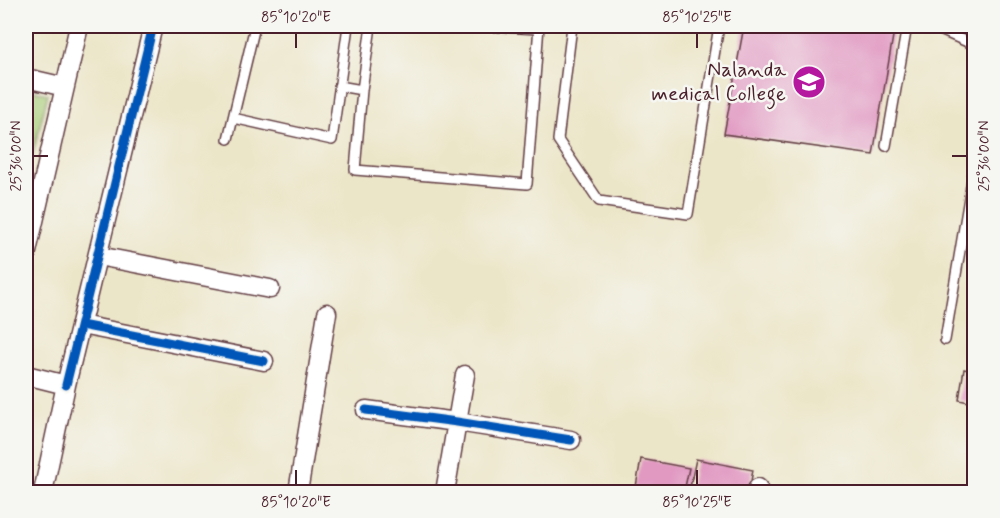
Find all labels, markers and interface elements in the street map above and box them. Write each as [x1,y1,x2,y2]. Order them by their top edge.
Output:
text: 85°10'20"E [261,8,331,28]
text: 85°10'25"E [662,8,732,28]
place label: Nalanda medical College [651,56,786,110]
school or university icon: Nalanda medical College [791,64,827,100]
text: 25°36'00"N [7,120,27,192]
text: 25°36'00"N [975,120,995,192]
text: 85°10'20"E [261,493,331,513]
text: 85°10'25"E [662,493,732,513]

